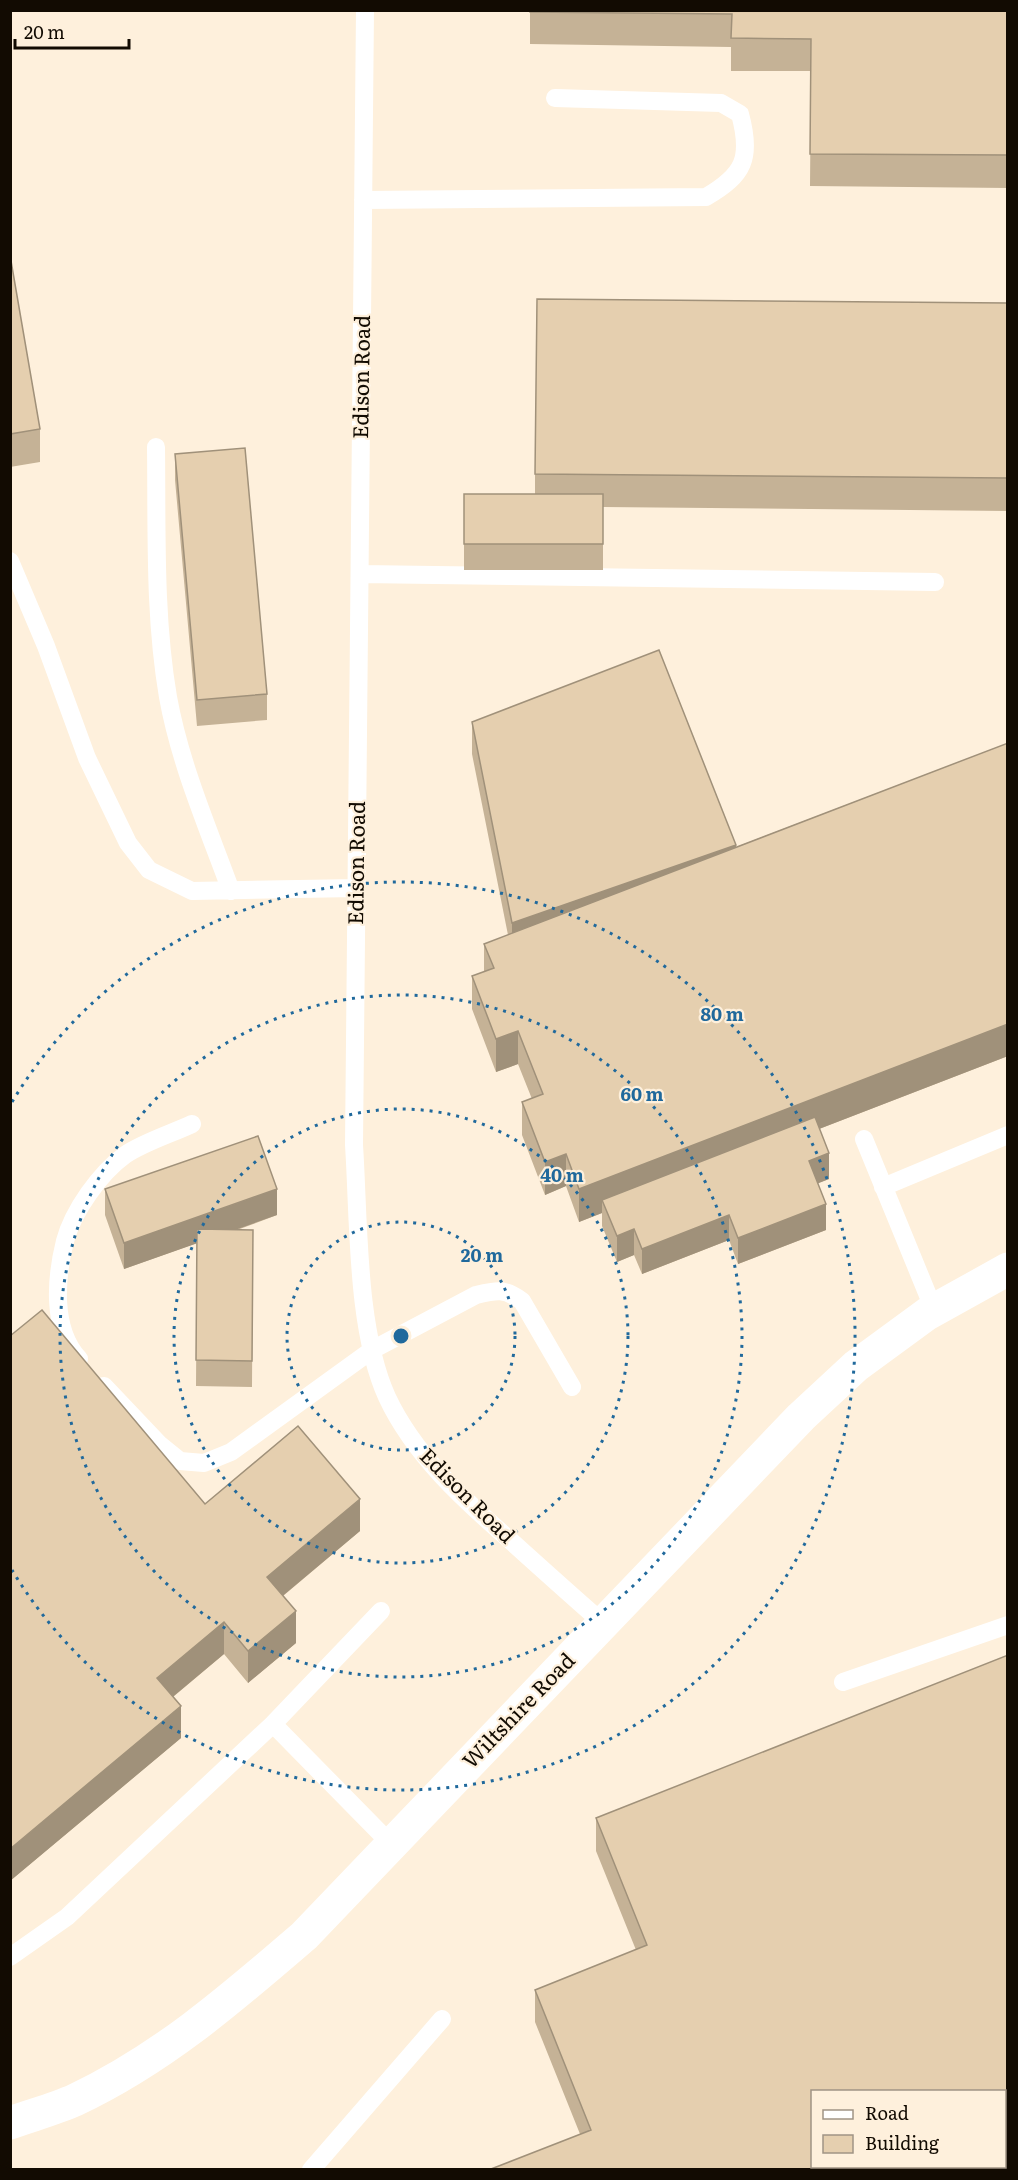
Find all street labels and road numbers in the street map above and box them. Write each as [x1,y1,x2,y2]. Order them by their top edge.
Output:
street label: Edison Road [343,315,376,439]
street label: Edison Road [338,801,371,925]
street label: Edison Road [414,1439,524,1549]
street label: Wiltshire Road [454,1644,581,1774]

